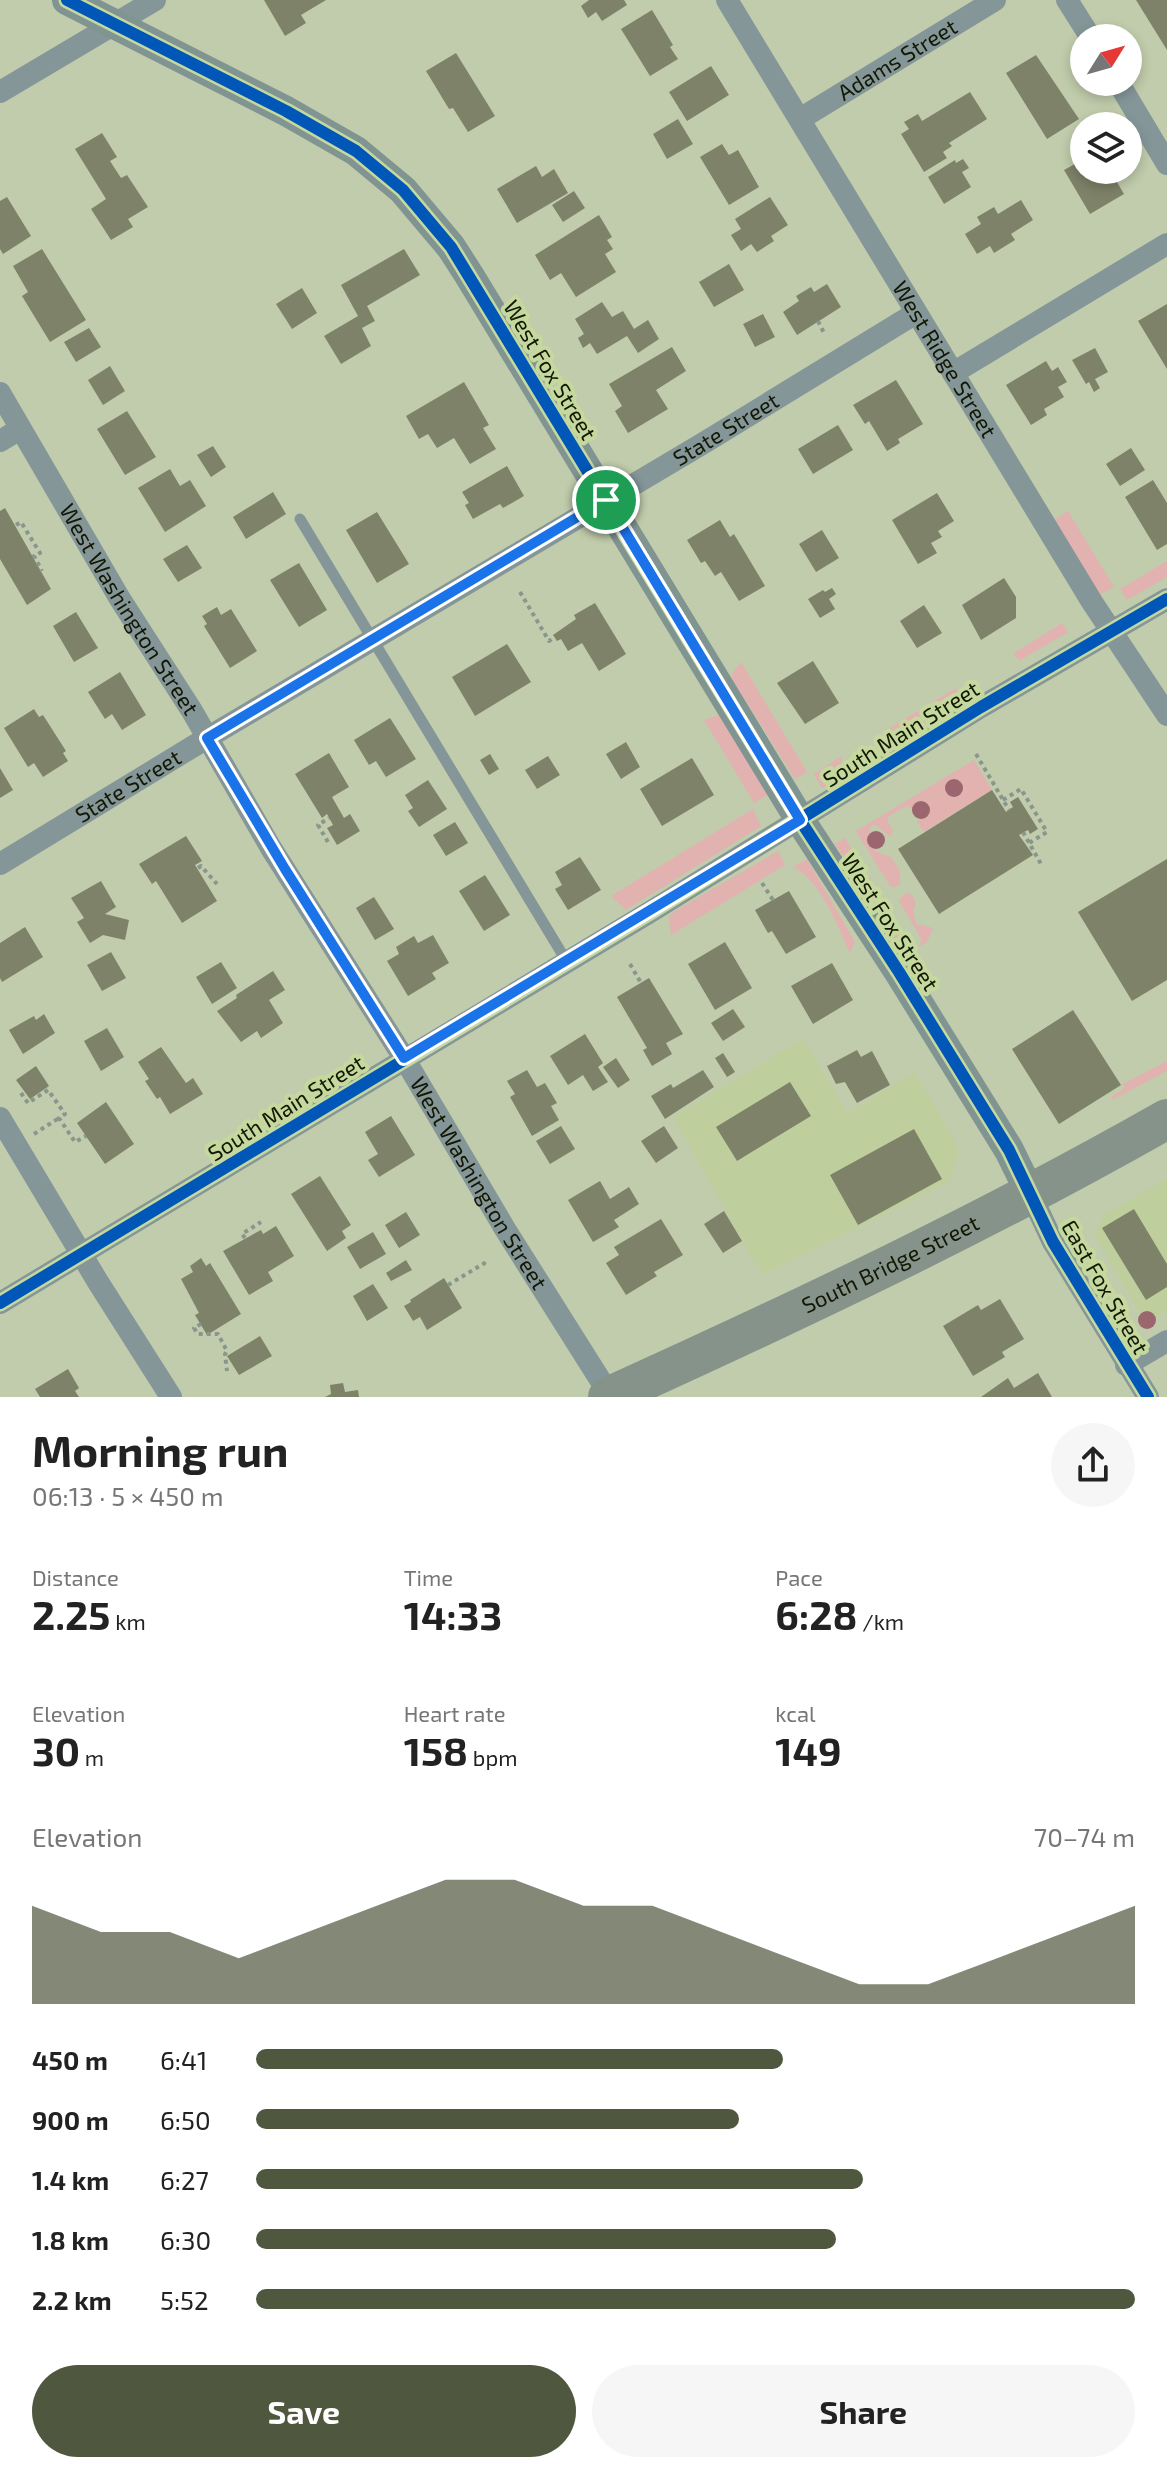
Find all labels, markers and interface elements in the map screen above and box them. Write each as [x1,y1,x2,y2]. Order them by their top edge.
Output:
street label: Adams Street [832,13,961,105]
north arrow [1070,24,1142,96]
map controls [1070,24,1142,184]
button: layers [1070,112,1142,184]
street label: West Ridge Street [888,276,1003,442]
street label: West Fox Street [499,295,603,444]
street label: State Street [668,386,783,470]
pin [572,466,640,534]
icon: arrive [584,478,628,522]
street label: West Washington Street [55,498,205,719]
street label: South Main Street [818,675,983,792]
street label: State Street [70,743,185,827]
street label: West Fox Street [837,848,945,995]
street label: South Main Street [203,1049,368,1166]
street label: West Washington Street [406,1072,554,1294]
street label: South Bridge Street [797,1209,983,1318]
street label: East Fox Street [1057,1215,1155,1358]
text: Morning run [32,1423,288,1476]
button: share [1051,1423,1135,1507]
text: 06:13 · 5 × 450 m [32,1480,224,1511]
text: Distance [32,1564,119,1590]
text: Time [404,1564,453,1590]
text: Pace [775,1564,823,1590]
text: 2.25 [32,1590,110,1638]
text: 14:33 [404,1590,502,1638]
text: 6:28 [775,1590,857,1638]
text: km [110,1608,146,1634]
text: /km [857,1608,904,1634]
text: Elevation [32,1700,125,1726]
text: Heart rate [404,1700,505,1726]
text: kcal [775,1700,816,1726]
text: 30 [32,1726,80,1774]
text: 158 [404,1726,468,1774]
text: 149 [775,1726,842,1774]
text: m [80,1744,104,1770]
text: bpm [468,1744,517,1770]
text: Elevation [32,1821,142,1852]
text: 70–74 m [1034,1821,1135,1852]
text: 450 m [32,2044,108,2075]
text: 6:41 [160,2044,207,2075]
text: 900 m [32,2104,109,2135]
text: 6:50 [160,2104,211,2135]
text: 1.4 km [32,2164,109,2195]
text: 6:27 [160,2164,209,2195]
text: 1.8 km [32,2224,109,2255]
text: 6:30 [160,2224,211,2255]
text: 2.2 km [32,2284,112,2315]
text: 5:52 [160,2284,209,2315]
button: Save [32,2365,576,2457]
button: Share [592,2365,1135,2457]

